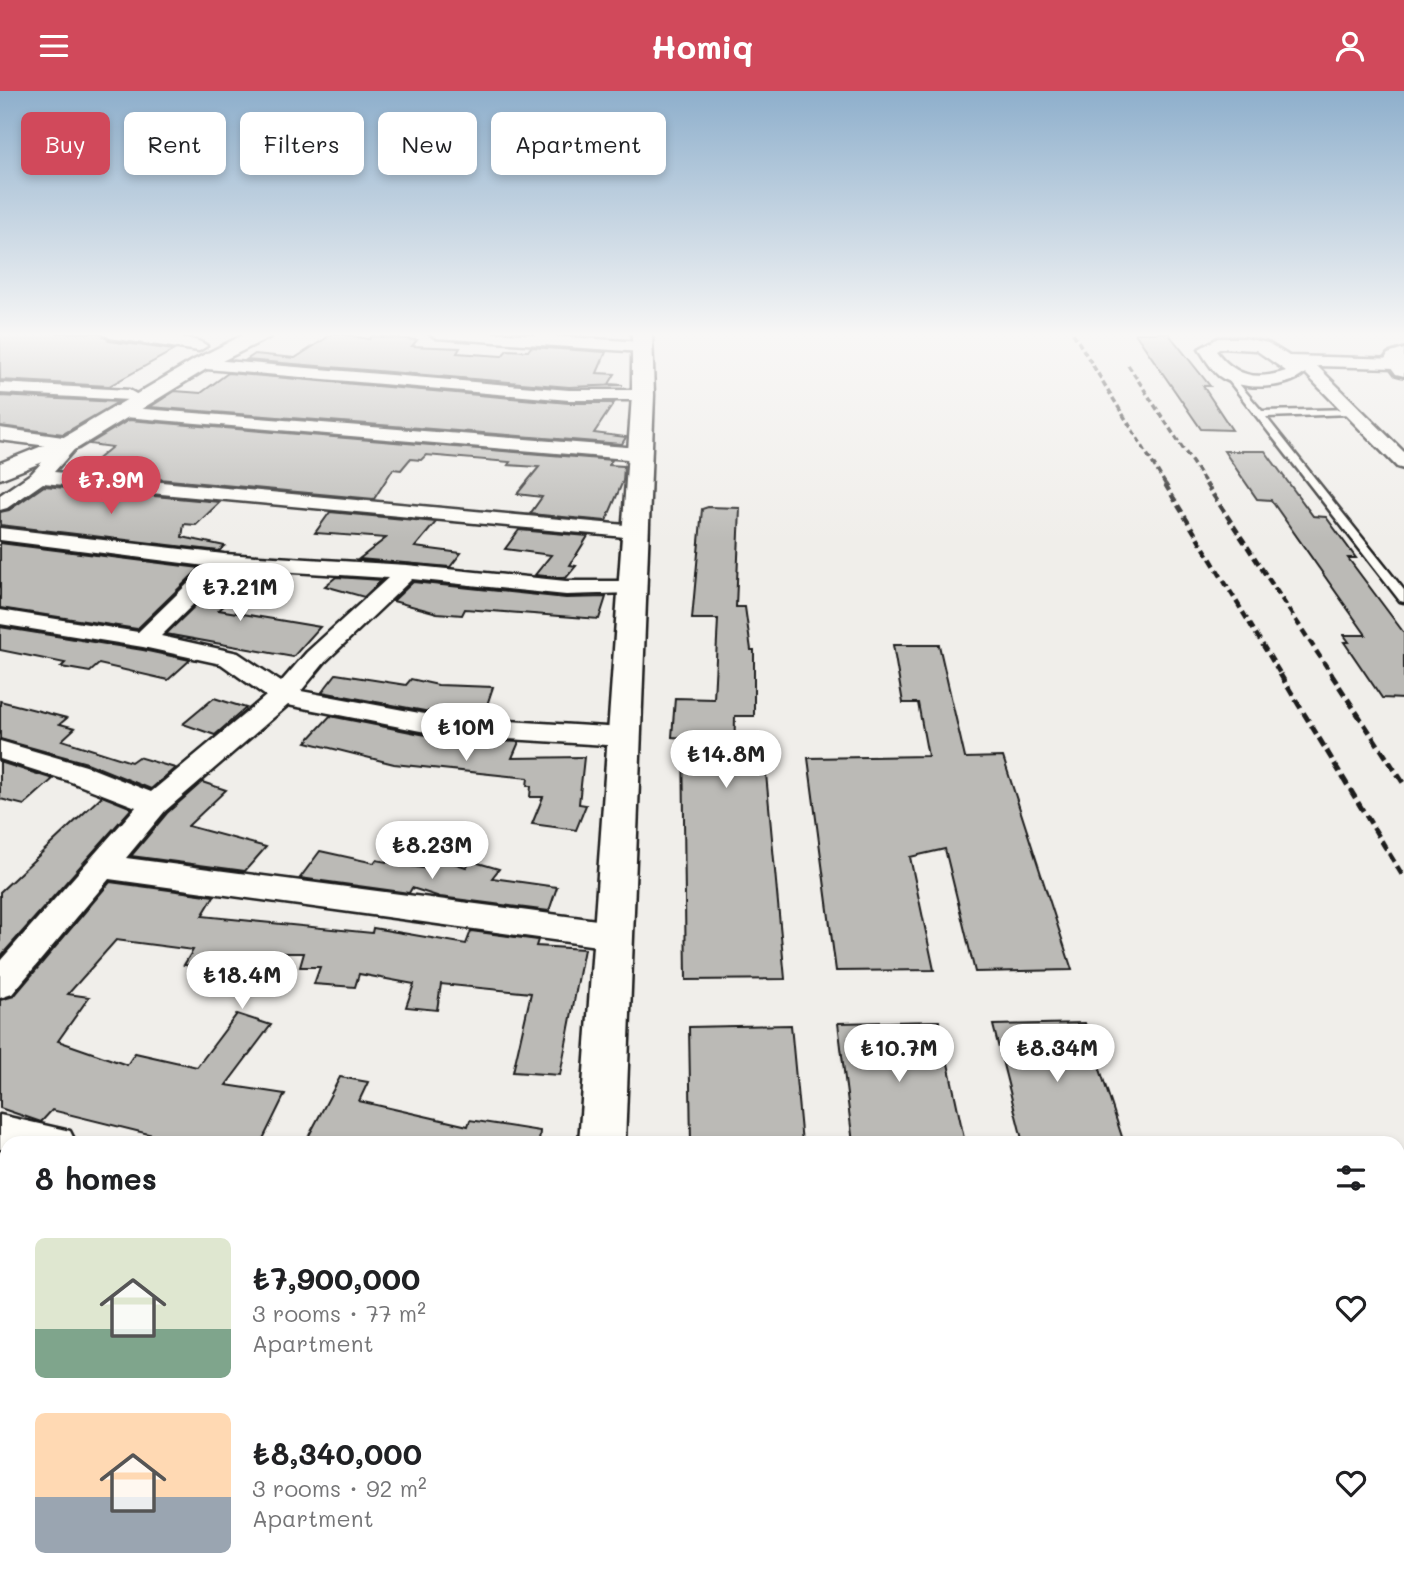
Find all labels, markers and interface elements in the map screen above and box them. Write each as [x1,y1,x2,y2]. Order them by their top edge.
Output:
text: Homiq [651,25,753,67]
icon: menu [35,27,73,65]
icon: person [1331,27,1369,65]
chip: Buy [21,112,110,175]
chip: Rent [124,112,226,175]
chip: Filters [240,112,364,175]
chip: New [378,112,477,175]
chip: Apartment [491,112,666,175]
pin: ₺7.9M [62,457,160,516]
text: ₺7.9M [78,464,144,494]
pin: ₺7.21M [183,563,297,623]
text: ₺7.21M [202,571,278,601]
pin: ₺10M [425,703,507,763]
text: ₺10M [437,711,495,741]
pin: ₺14.8M [669,731,783,790]
text: ₺14.8M [686,738,766,768]
pin: ₺8.23M [375,821,489,881]
text: ₺8.23M [392,829,472,859]
pin: ₺18.4M [185,951,299,1011]
text: ₺18.4M [202,959,282,989]
pin: ₺10.7M [842,1025,956,1084]
pin: ₺8.34M [1000,1025,1114,1084]
text: ₺10.7M [860,1032,938,1062]
text: ₺8.34M [1016,1032,1098,1062]
text: 8 homes [35,1158,157,1198]
icon: filters [1332,1159,1370,1197]
text: ₺7,900,000 [252,1258,420,1298]
icon: home [91,1266,175,1350]
icon: heart [1332,1289,1370,1327]
text: 3 rooms · 77 m² [252,1298,426,1328]
text: Apartment [252,1328,374,1358]
text: ₺8,340,000 [252,1433,422,1473]
icon: home [91,1441,175,1525]
icon: heart [1332,1464,1370,1502]
text: 3 rooms · 92 m² [252,1473,427,1503]
text: Apartment [252,1503,374,1533]

